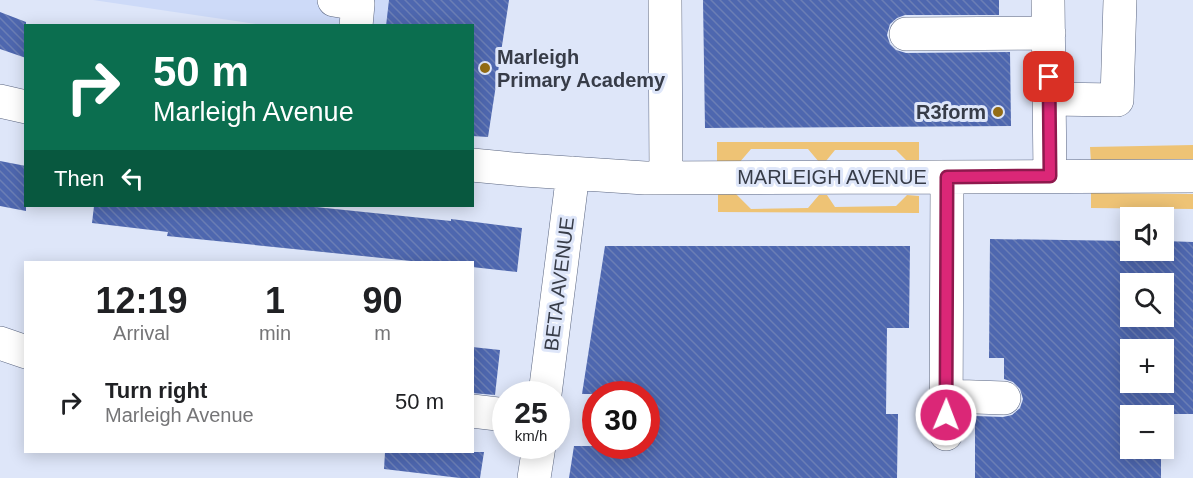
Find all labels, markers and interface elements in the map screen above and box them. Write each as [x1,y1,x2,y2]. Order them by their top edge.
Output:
place label: Marleigh Primary Academy [497,46,666,91]
icon: right [54,48,132,126]
text: 50 m [153,48,249,95]
pin [1023,51,1074,102]
icon: arrive [1032,60,1065,93]
marker: Marleigh Primary Academy [478,61,492,75]
text: Marleigh Avenue [153,97,354,127]
place label: R3form [916,101,986,123]
marker: R3form [991,105,1005,119]
icon: left [116,162,149,195]
text: Then [54,166,104,191]
street label: MARLEIGH AVENUE [737,166,927,188]
map controls [1120,207,1174,459]
button: sound [1120,207,1174,261]
street label: BETA AVENUE [540,216,578,352]
button: search [1120,273,1174,327]
text: 12:19 [95,280,187,321]
text: 1 [265,280,285,321]
text: 90 [363,280,403,321]
text: Arrival [113,322,170,344]
text: min [259,322,291,344]
text: m [374,322,391,344]
button: + [1120,339,1174,393]
text: Turn right [105,378,207,403]
speed limit sign: 30 [582,381,660,459]
position arrow [914,383,978,447]
icon: right [54,386,87,419]
text: 50 m [395,389,444,414]
text: 25 [514,396,548,429]
text: Marleigh Avenue [105,404,254,426]
button: − [1120,405,1174,459]
text: km/h [515,427,547,444]

